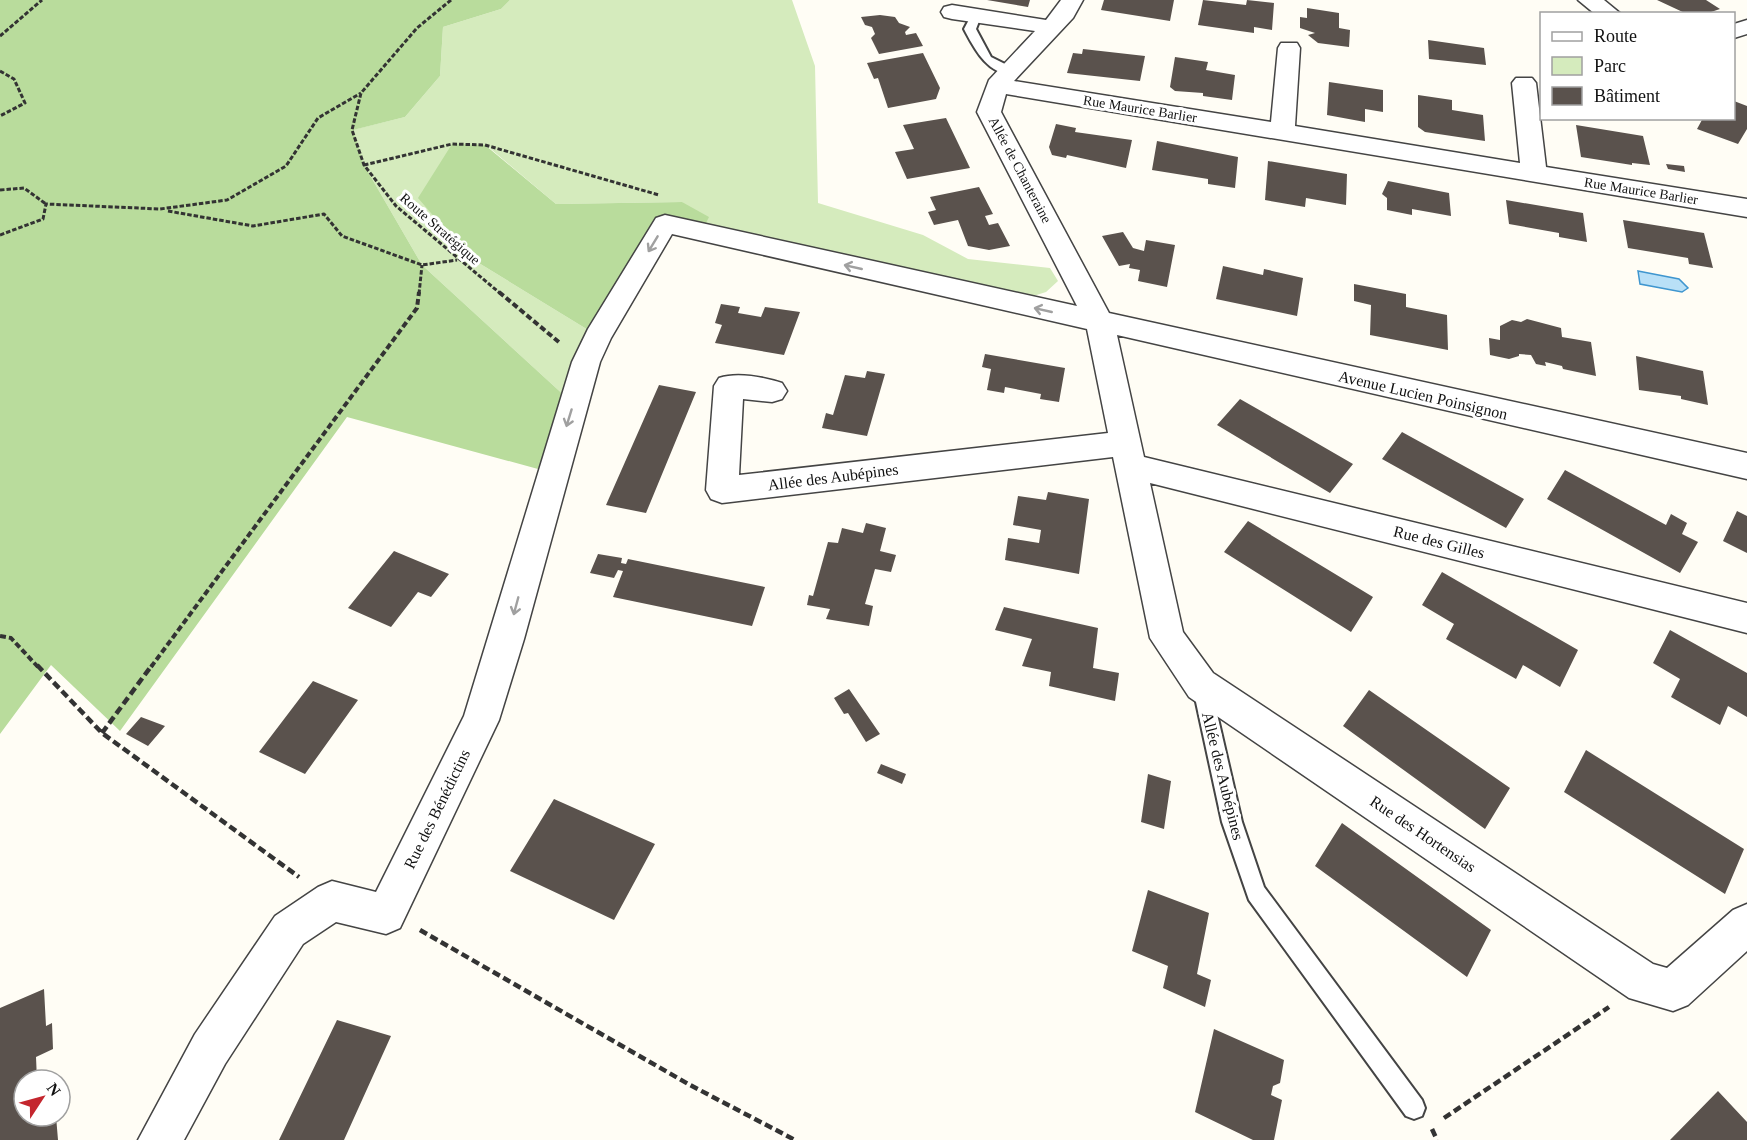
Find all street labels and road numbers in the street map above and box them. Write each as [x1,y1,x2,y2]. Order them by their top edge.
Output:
street label: Rue Maurice Barlier [1082,93,1198,125]
street label: Allée de Chanteraine [986,114,1054,226]
street label: Rue Maurice Barlier [1583,175,1699,207]
street label: Route Stratégique [397,190,483,268]
street label: Avenue Lucien Poinsignon [1337,367,1509,424]
street label: Allée des Aubépines [767,461,899,494]
street label: Rue des Gilles [1392,522,1486,562]
street label: Allée des Aubépines [1198,710,1247,842]
street label: Rue des Bénédictins [401,747,473,871]
street label: Rue des Hortensias [1367,792,1479,876]

